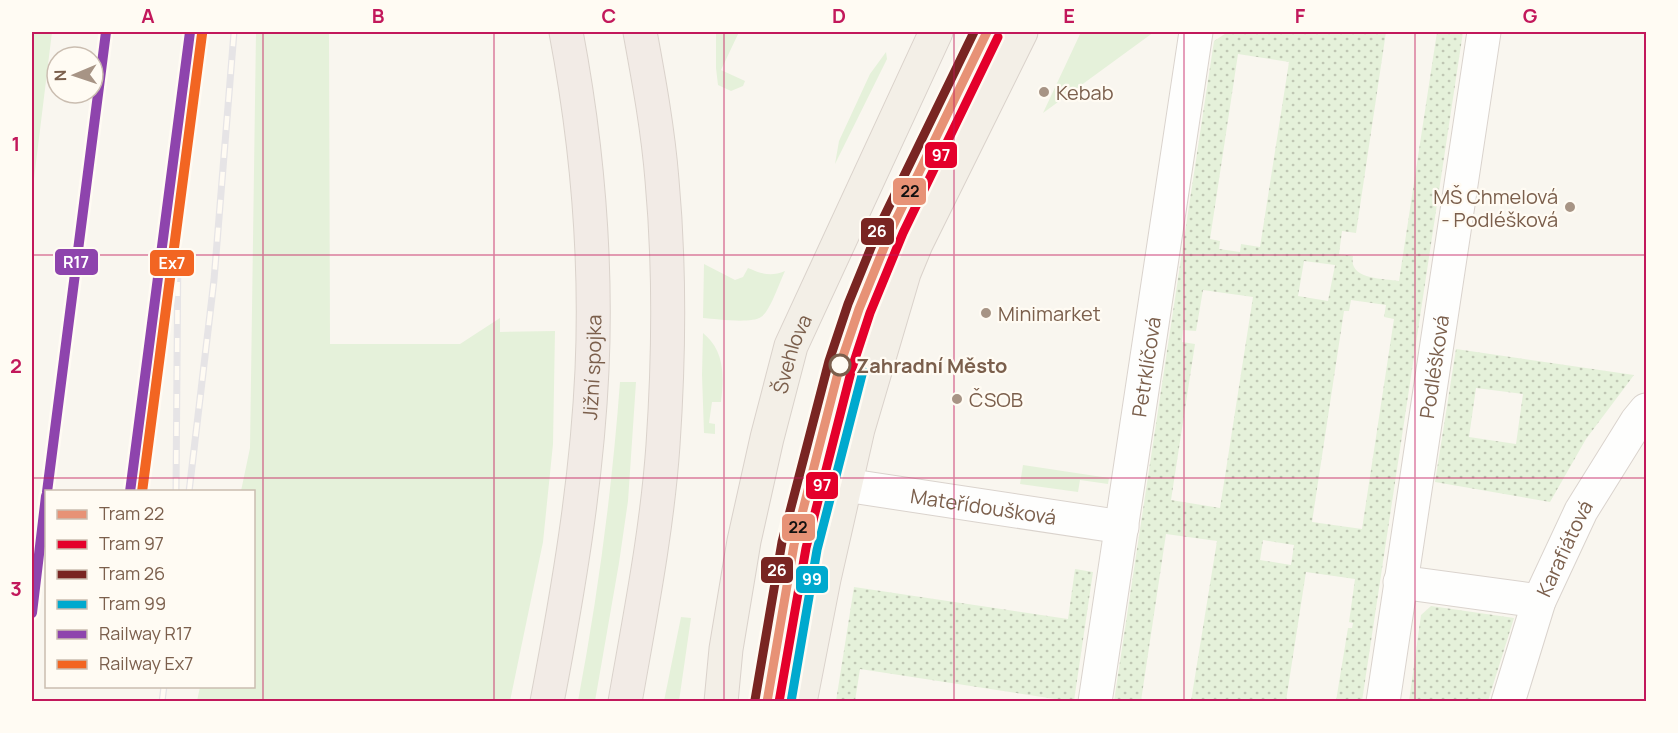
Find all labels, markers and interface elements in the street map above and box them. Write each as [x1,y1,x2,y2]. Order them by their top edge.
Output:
text: A [141,2,155,29]
text: B [372,2,385,29]
text: C [602,2,616,29]
text: D [832,2,846,29]
text: E [1063,2,1075,29]
text: F [1295,2,1306,29]
text: G [1523,2,1538,29]
north arrow [45,45,105,105]
text: N [49,69,71,82]
place label: Kebab [1056,79,1114,106]
marker: Kebab [1037,85,1051,99]
text: 1 [12,130,20,157]
line badge: 97 [924,141,958,169]
text: 97 [932,144,950,166]
line badge: 22 [892,177,927,206]
text: 22 [900,180,920,202]
place label: MŠ Chmelová - Podléšková [1433,183,1558,233]
marker: MŠ Chmelová - Podléšková [1563,200,1577,214]
line badge: 26 [860,217,895,246]
text: 26 [867,220,887,242]
line badge: R17 [54,248,99,276]
line badge: Ex7 [149,249,195,277]
text: R17 [63,251,89,273]
text: Ex7 [159,252,185,274]
place label: Minimarket [998,300,1101,327]
marker: Minimarket [979,306,993,320]
street label: Švehlova [766,310,817,396]
street label: Podléšková [1412,313,1455,420]
street label: Jižní spojka [575,315,607,421]
street label: Petrklíčová [1125,315,1166,419]
text: 2 [10,352,22,379]
place label: Zahradní Město [856,352,1007,379]
marker: Zahradní Město [829,354,851,376]
place label: ČSOB [969,386,1023,413]
marker: ČSOB [950,392,964,406]
line badge: 97 [805,471,839,500]
text: 97 [813,474,831,496]
street label: Mateřídoušková [909,482,1058,530]
legend [45,490,255,688]
street label: Karafiátová [1529,495,1598,601]
text: Tram 22 [99,501,164,525]
line badge: 22 [781,513,816,542]
text: 22 [788,516,808,538]
text: Tram 97 [99,531,164,555]
line badge: 26 [760,556,794,584]
text: 26 [767,559,787,581]
text: Tram 26 [99,561,165,585]
line badge: 99 [795,565,829,594]
text: 99 [802,568,822,590]
text: 3 [10,575,22,602]
text: Tram 99 [99,591,166,615]
text: Railway R17 [99,621,192,645]
text: Railway Ex7 [99,651,193,675]

